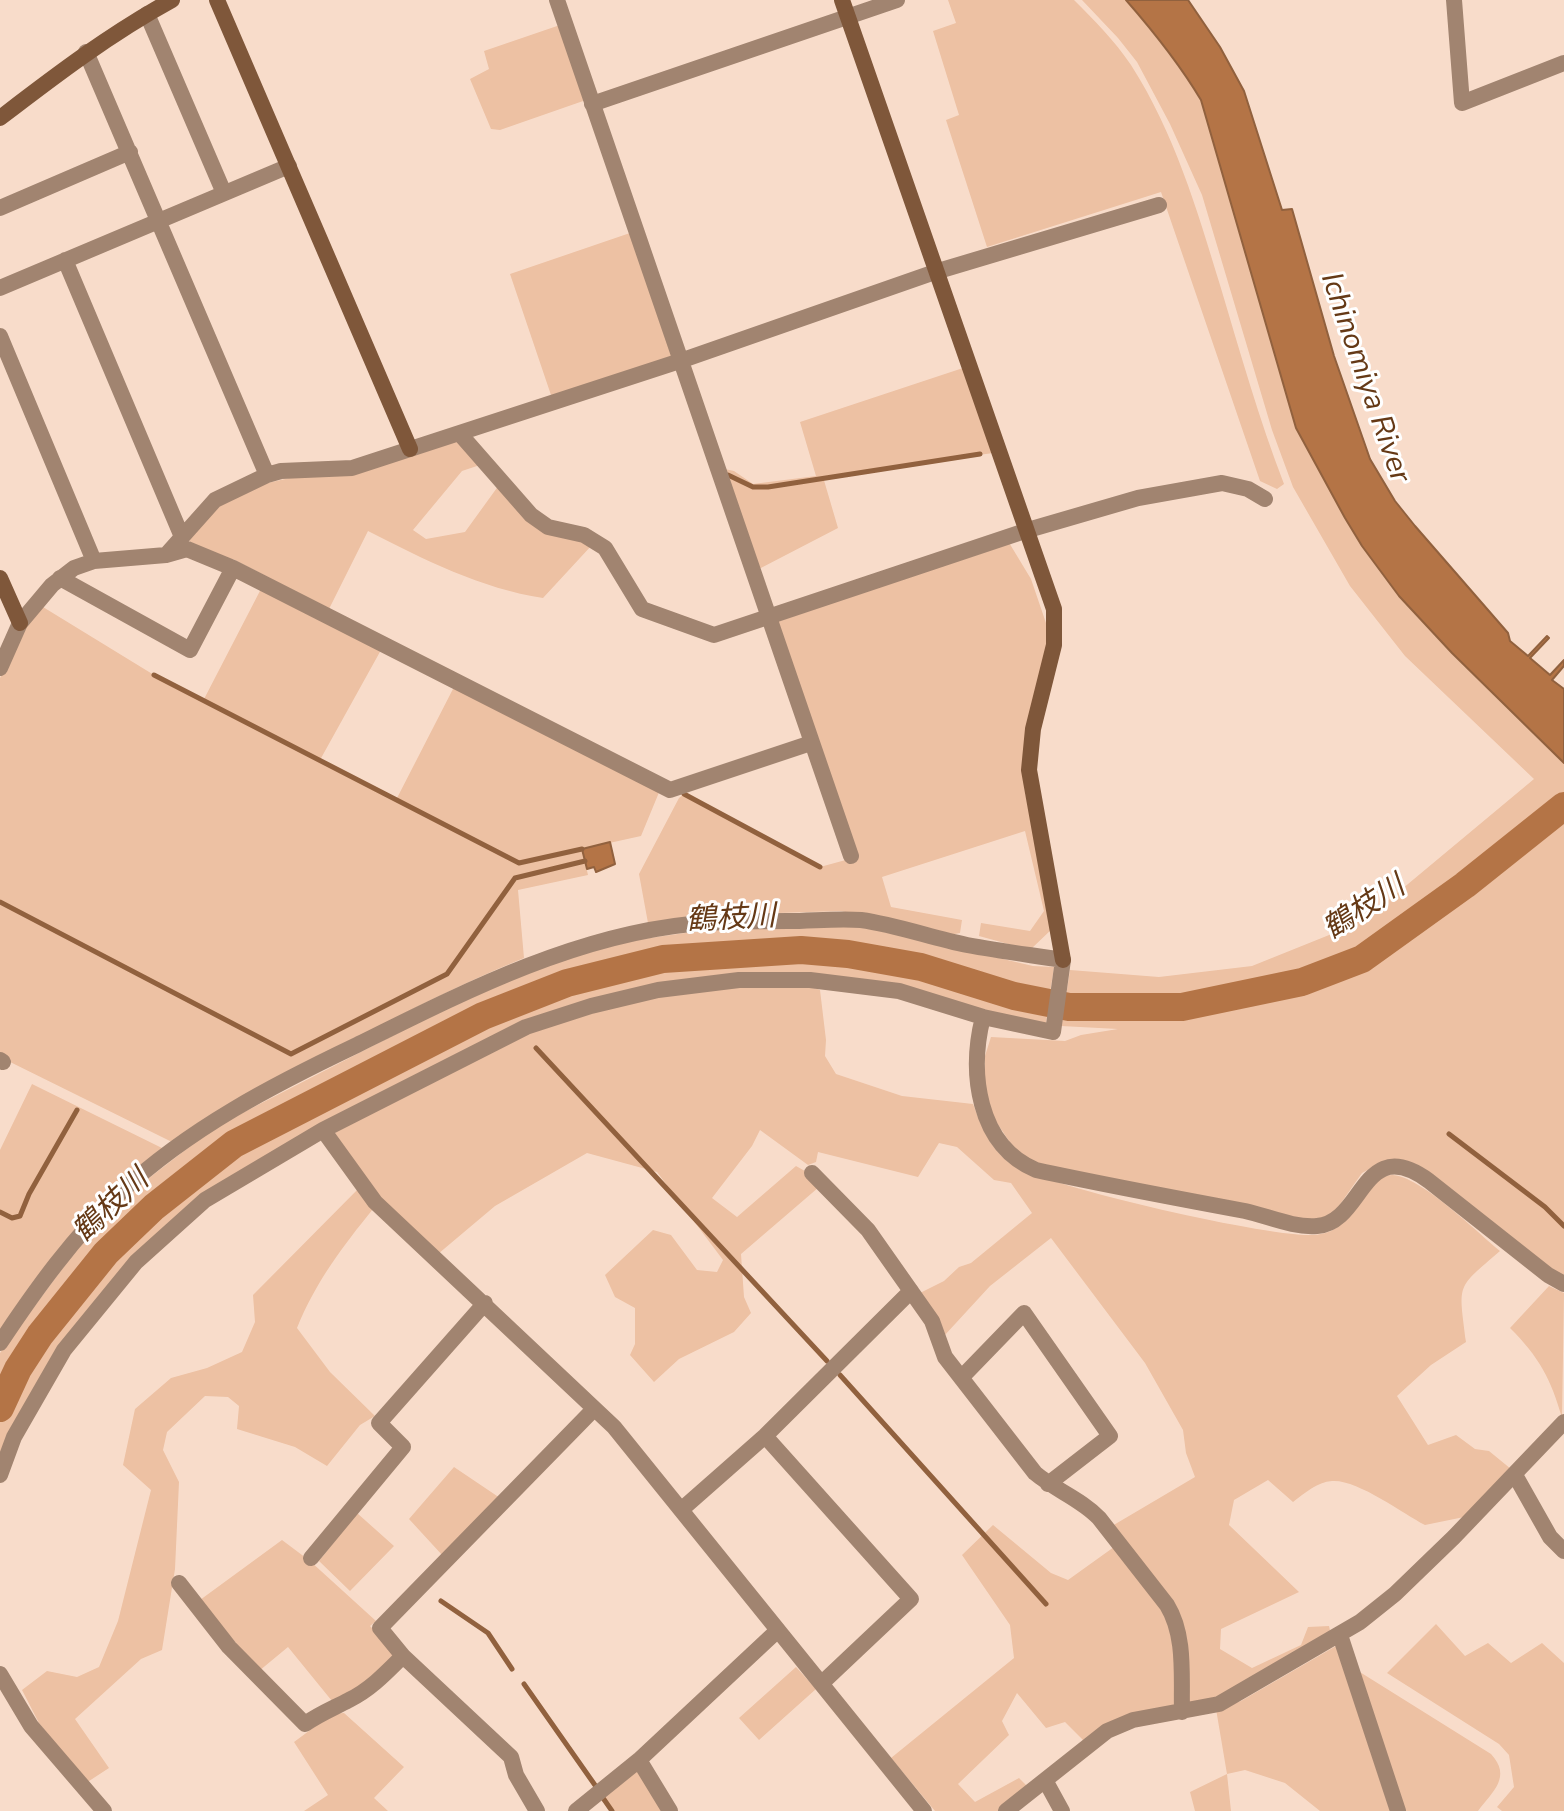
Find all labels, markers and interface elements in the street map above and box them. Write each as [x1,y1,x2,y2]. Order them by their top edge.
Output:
water label: Ichinomiya River [1311,268,1417,488]
water label: 鶴枝川 [1317,869,1413,949]
water label: 鶴枝川 [685,900,777,940]
water label: 鶴枝川 [67,1163,157,1251]

